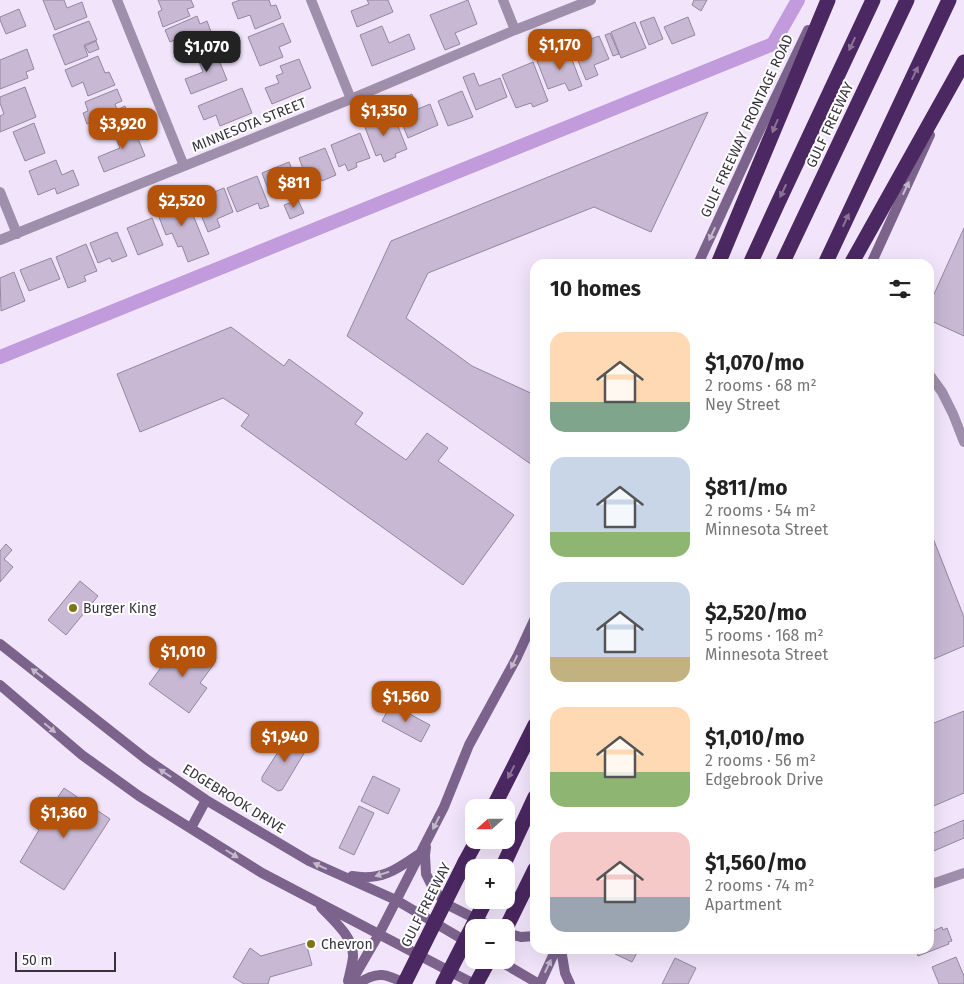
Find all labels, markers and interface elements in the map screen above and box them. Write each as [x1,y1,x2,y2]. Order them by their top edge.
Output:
pin: $1,170 [519,28,601,71]
pin: $1,070 [166,30,248,73]
street label: GULF FREEWAY FRONTAGE ROAD [697,32,797,220]
text: $1,170 [539,35,581,54]
text: $1,070 [185,37,229,56]
one-way arrow [848,37,856,51]
one-way arrow [911,65,919,80]
street label: GULF FREEWAY [803,79,857,171]
street label: MINNESOTA STREET [189,94,309,156]
pin: $1,350 [343,94,425,137]
text: $1,350 [361,101,407,120]
pin: $3,920 [82,108,164,150]
text: $3,920 [100,114,146,133]
one-way arrow [771,119,779,133]
pin: $811 [264,166,324,209]
text: $811 [278,173,310,192]
one-way arrow [903,181,911,195]
pin: $2,520 [141,184,223,227]
one-way arrow [779,184,787,198]
text: $2,520 [159,191,205,210]
one-way arrow [842,212,850,227]
one-way arrow [707,227,715,241]
icon: filters [886,275,914,303]
text: 10 homes [550,276,641,302]
text: $1,070/mo [705,350,804,376]
icon: home [590,352,650,412]
text: 2 rooms · 68 m² [705,376,817,395]
text: Ney Street [705,395,780,414]
text: $811/mo [705,475,788,501]
icon: home [590,477,650,537]
text: 2 rooms · 54 m² [705,501,816,520]
text: Minnesota Street [705,520,828,539]
place label: Burger King [83,600,157,617]
text: $2,520/mo [705,600,807,626]
marker: Burger King [67,602,79,614]
icon: home [590,602,650,662]
text: 5 rooms · 168 m² [705,626,824,645]
pin: $1,010 [142,636,224,678]
text: $1,010 [160,642,206,661]
text: Minnesota Street [705,645,828,664]
one-way arrow [510,654,518,669]
one-way arrow [31,668,44,679]
pin: $1,560 [365,680,447,723]
text: $1,560 [383,687,429,706]
pin: $1,940 [244,720,326,763]
one-way arrow [44,723,57,734]
text: $1,010/mo [705,725,804,751]
text: $1,940 [262,727,308,746]
icon: home [590,727,650,787]
text: 2 rooms · 56 m² [705,751,816,770]
street label: EDGEBROOK DRIVE [179,761,289,837]
one-way arrow [507,765,515,779]
one-way arrow [159,768,172,777]
text: Edgebrook Drive [705,770,823,789]
pin: $1,360 [23,796,105,839]
north arrow [465,799,515,849]
map controls [465,799,515,969]
text: $1,360 [41,803,87,822]
one-way arrow [432,815,440,830]
one-way arrow [225,849,239,859]
text: $1,560/mo [705,850,806,876]
icon: home [590,852,650,912]
button: + [465,859,515,909]
street label: GULF FREEWAY [397,860,455,950]
one-way arrow [313,861,327,869]
one-way arrow [374,870,389,878]
text: 2 rooms · 74 m² [705,876,814,895]
text: Apartment [705,895,782,914]
button: − [465,919,515,969]
place label: Chevron [321,936,373,953]
marker: Chevron [305,938,317,950]
scale bar [15,949,116,972]
text: 50 m [22,952,53,969]
one-way arrow [544,959,552,973]

